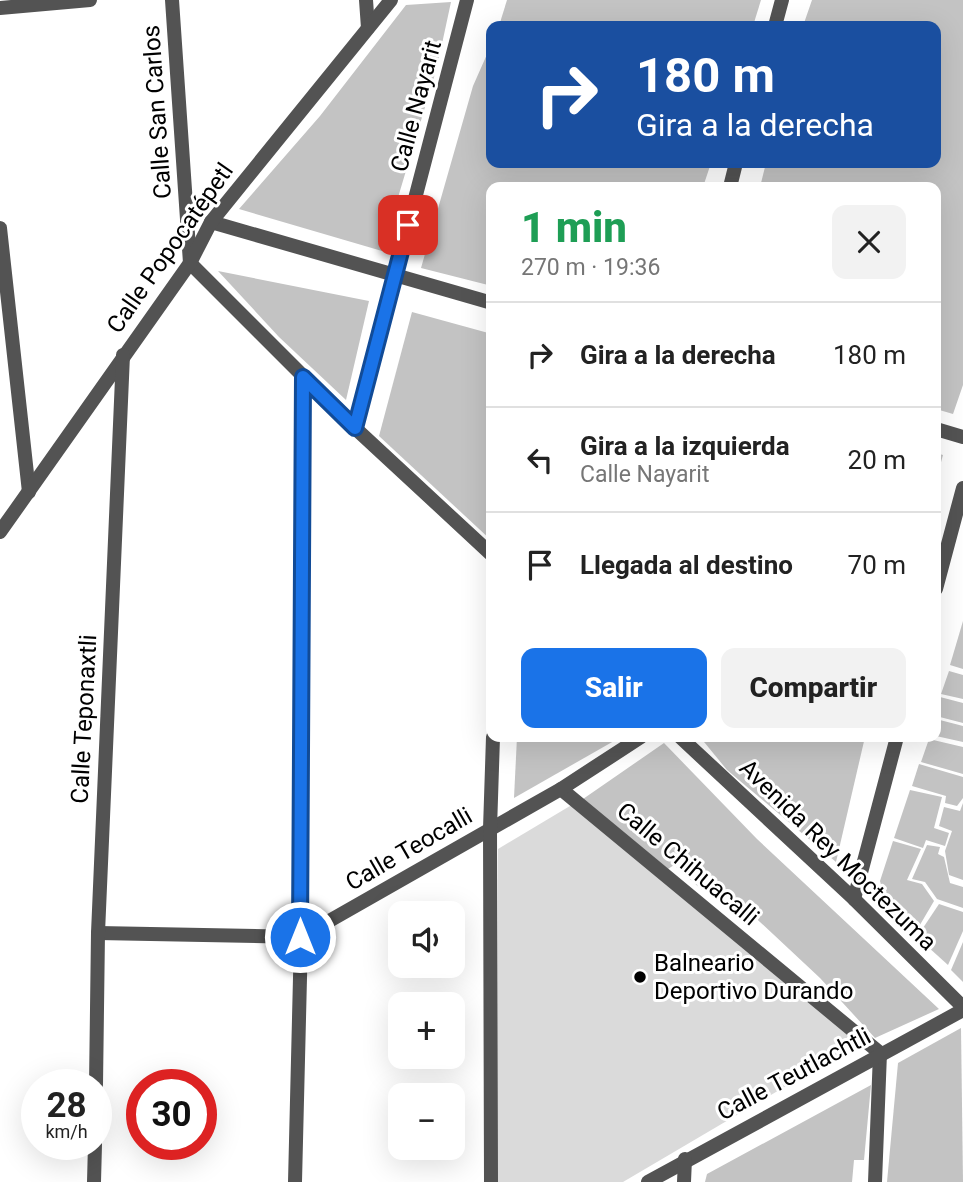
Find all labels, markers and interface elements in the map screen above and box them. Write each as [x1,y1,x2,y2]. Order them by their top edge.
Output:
street label: Calle San Carlos [137,24,177,200]
street label: Calle Nayarit [385,37,447,175]
text: 180 m [636,47,775,104]
icon: right [521,49,612,140]
text: Gira a la derecha [636,106,874,144]
street label: Calle Popocatépetl [101,158,239,338]
pin [378,195,438,255]
text: 1 min [521,203,627,252]
button: close [832,205,906,279]
icon: arrive [389,206,427,244]
text: 270 m · 19:36 [521,254,660,281]
icon: right [521,336,559,374]
text: Gira a la derecha [580,340,776,370]
text: 180 m [833,340,906,370]
text: Gira a la izquierda [580,431,790,461]
icon: left [521,441,559,479]
text: 20 m [848,445,906,475]
text: Calle Nayarit [580,461,709,488]
icon: arrive [521,546,559,584]
text: Llegada al destino [580,550,793,580]
text: 70 m [848,550,906,580]
street label: Calle Teponaxtli [66,634,102,804]
button: Salir [521,648,707,728]
button: Compartir [721,648,906,728]
street label: Avenida Rey Moctezuma [734,754,942,956]
street label: Calle Chihuacalli [611,797,765,931]
street label: Calle Teocalli [341,802,477,896]
position arrow [263,900,337,974]
map controls [388,901,465,1160]
button: sound [388,901,465,978]
place label: Balneario Deportivo Durando [654,949,853,1005]
marker: Balneario Deportivo Durando [632,969,648,985]
button: + [388,992,465,1069]
street label: Calle Teutlachtli [712,1022,876,1126]
speed limit sign: 30 [126,1069,217,1160]
button: − [388,1083,465,1160]
text: 28 [46,1085,87,1126]
text: km/h [45,1121,88,1142]

